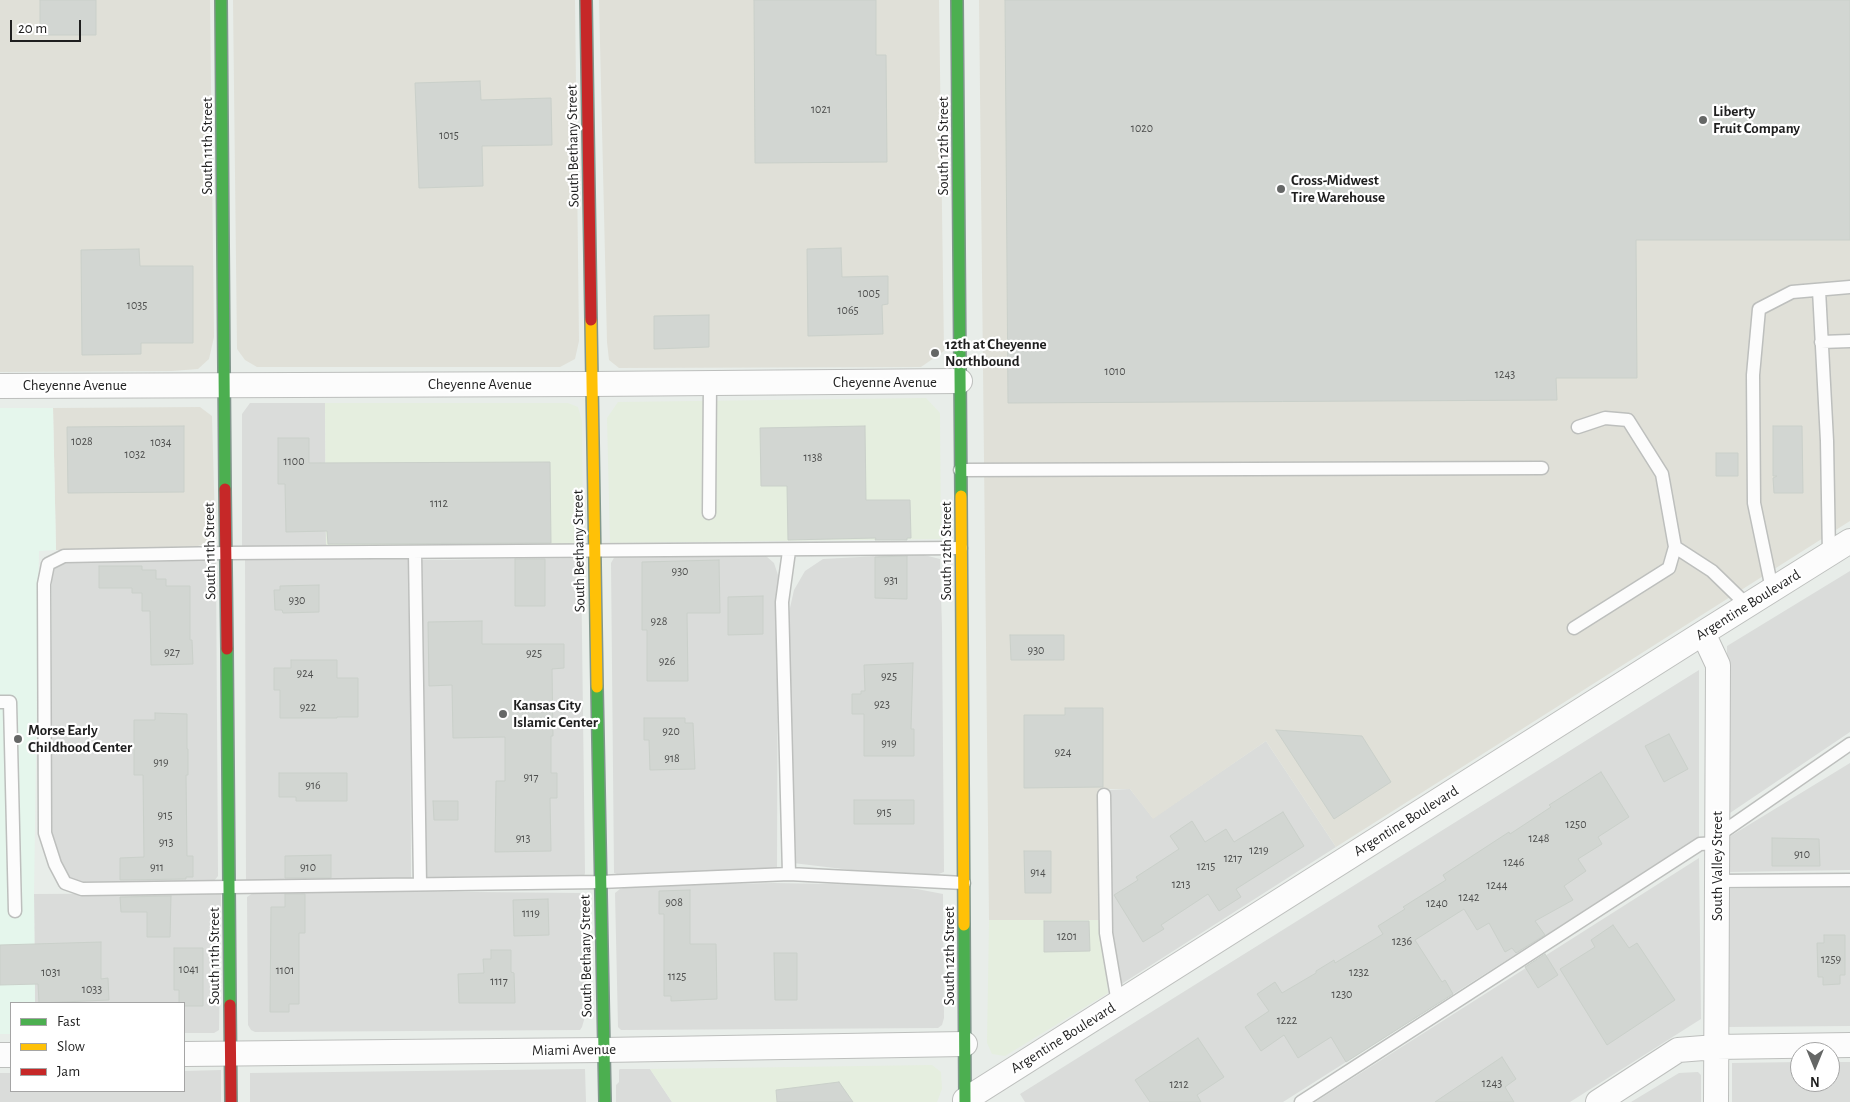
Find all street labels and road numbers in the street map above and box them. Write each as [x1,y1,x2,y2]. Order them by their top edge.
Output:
street label: South Bethany Street [563,85,583,207]
street label: South 12th Street [934,96,952,196]
street label: South 11th Street [198,97,216,195]
street label: Cheyenne Avenue [833,373,937,391]
street label: Cheyenne Avenue [428,375,532,393]
street label: Cheyenne Avenue [23,376,127,394]
street label: South Bethany Street [569,490,589,612]
street label: South 12th Street [937,501,955,601]
street label: South 11th Street [200,502,220,600]
street label: Argentine Boulevard [1692,566,1804,644]
street label: Argentine Boulevard [1350,782,1462,860]
street label: South Valley Street [1708,811,1726,921]
street label: South Bethany Street [576,895,596,1017]
street label: South 12th Street [940,906,958,1006]
street label: South 11th Street [205,907,223,1005]
street label: Argentine Boulevard [1007,999,1119,1077]
street label: Miami Avenue [532,1040,616,1060]

